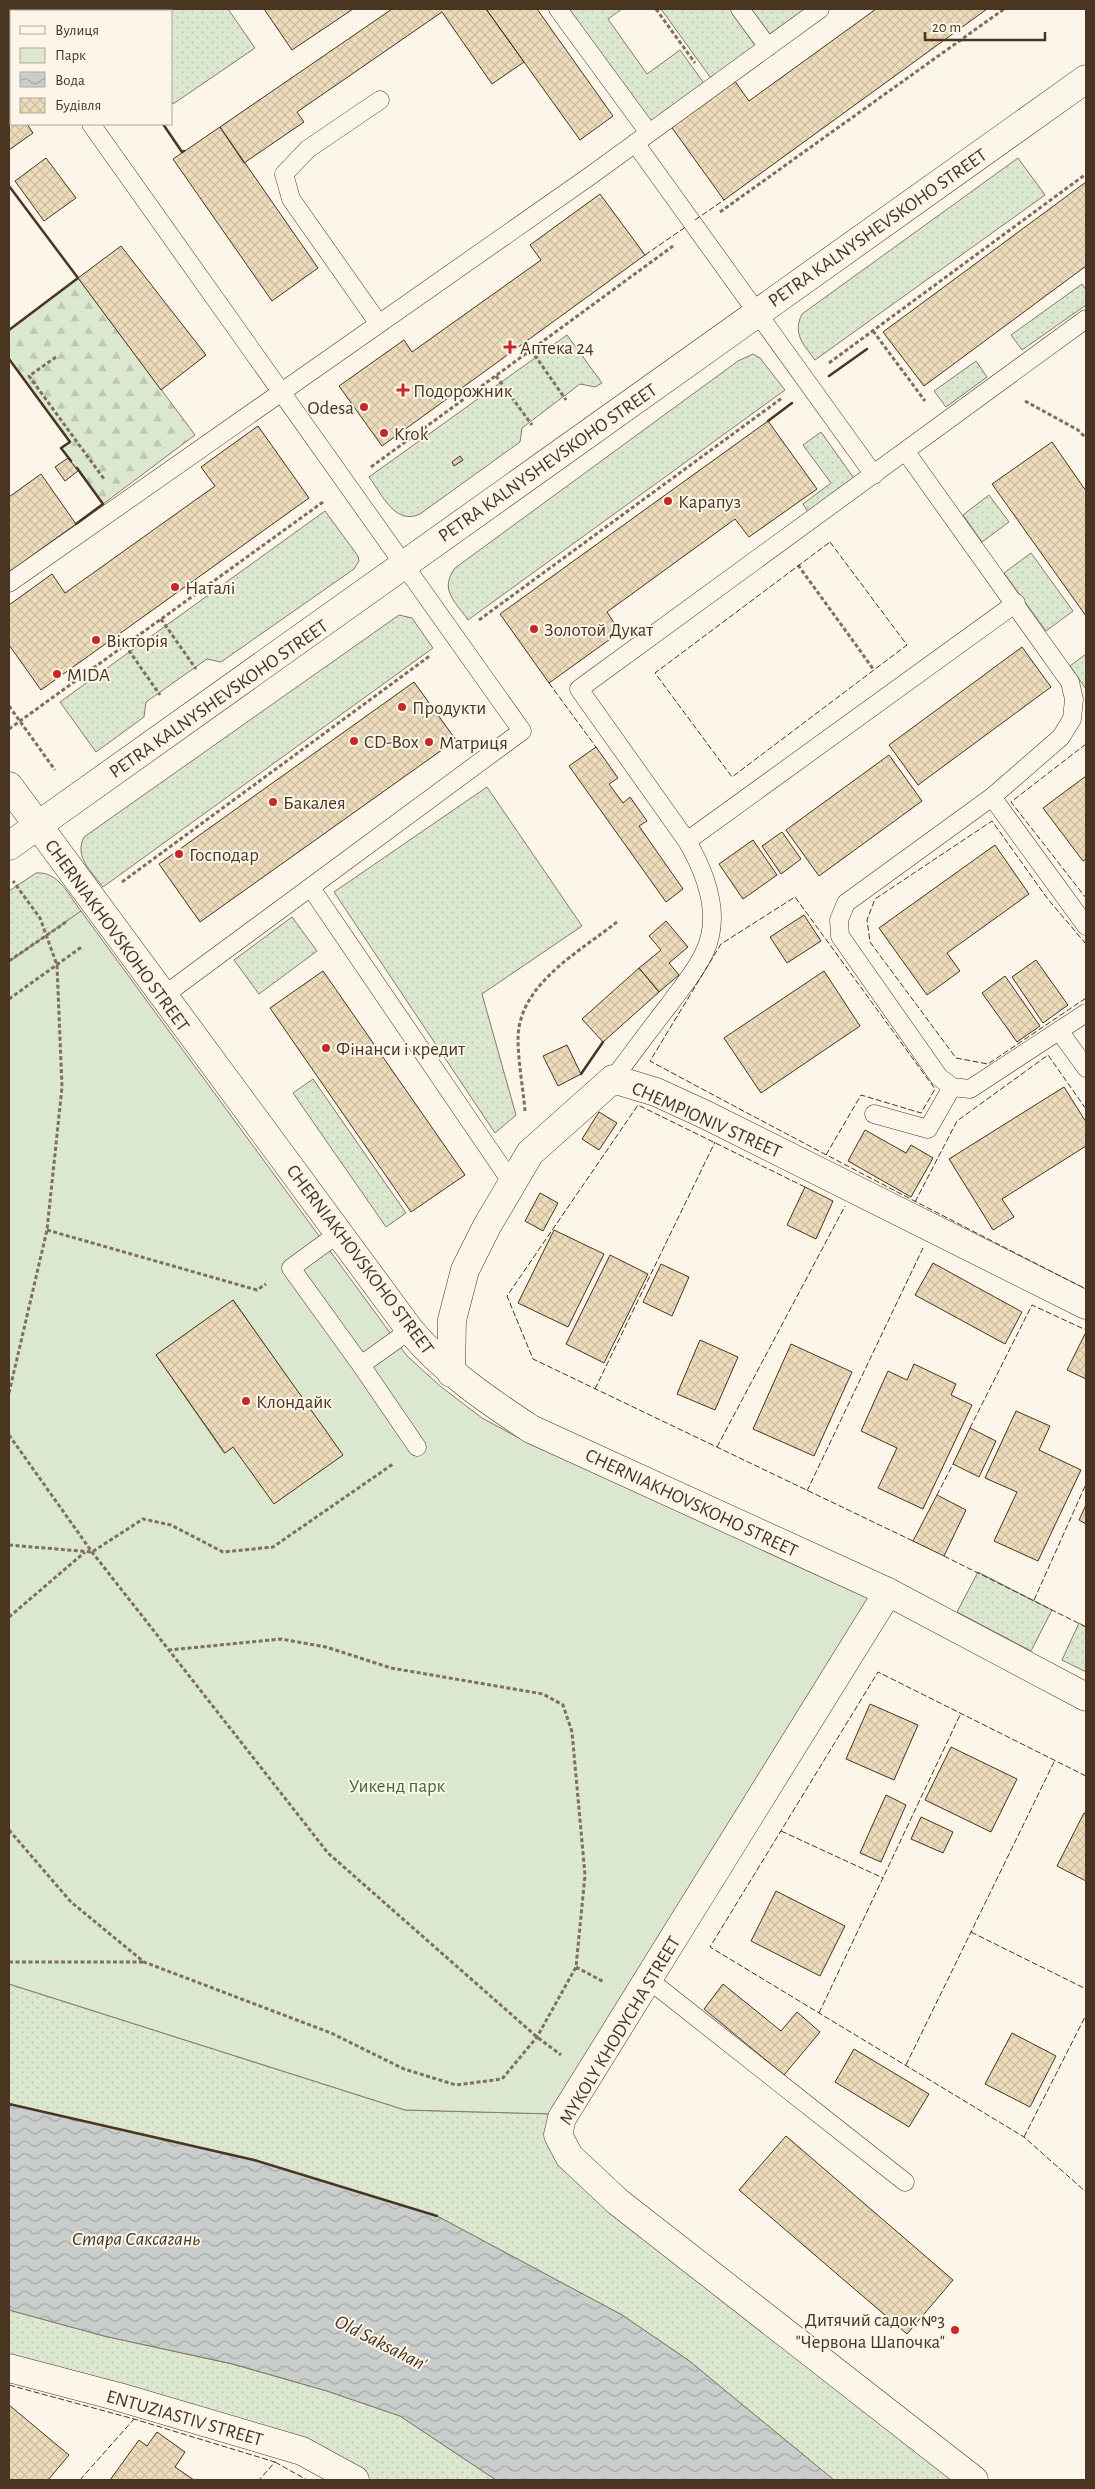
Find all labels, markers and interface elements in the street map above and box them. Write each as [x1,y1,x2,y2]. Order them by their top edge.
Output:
legend [10,10,172,125]
scale bar [925,10,1045,42]
text: 20 m [932,20,961,35]
text: Вулиця [55,23,99,38]
text: Парк [55,48,86,63]
text: Вода [55,73,85,88]
text: Будівля [55,98,101,113]
street label: PETRA KALNYSHEVSKOHO STREET [765,145,991,311]
place label: Аптека 24 [520,339,594,358]
marker: Аптека 24 [504,341,516,353]
street label: PETRA KALNYSHEVSKOHO STREET [435,380,661,546]
place label: Подорожник [413,382,513,401]
marker: Подорожник [397,384,409,396]
place label: Odesa [308,399,354,418]
marker: Odesa [358,401,370,413]
place label: Krok [394,425,429,444]
marker: Krok [378,427,390,439]
place label: Карапуз [678,493,741,512]
marker: Карапуз [662,495,674,507]
place label: Наталі [185,579,235,598]
marker: Наталі [169,581,181,593]
street label: PETRA KALNYSHEVSKOHO STREET [106,616,332,782]
place label: Золотой Дукат [544,621,653,640]
marker: Золотой Дукат [528,623,540,635]
place label: Вікторія [106,632,168,651]
marker: Вікторія [90,634,102,646]
place label: MIDA [67,666,110,685]
marker: MIDA [51,668,63,680]
place label: Продукти [412,699,486,718]
marker: Продукти [396,701,408,713]
place label: CD-Box [364,733,419,752]
place label: Матриця [439,734,508,753]
marker: CD-Box [348,735,360,747]
marker: Матриця [423,736,435,748]
place label: Бакалея [283,794,346,813]
marker: Бакалея [267,796,279,808]
street label: CHERNIAKHOVSKOHO STREET [41,836,193,1035]
place label: Господар [189,846,259,865]
marker: Господар [173,848,185,860]
place label: Фінанси і кредит [336,1040,465,1059]
marker: Фінанси і кредит [320,1042,332,1054]
street label: CHEMPIONIV STREET [629,1079,784,1162]
street label: CHERNIAKHOVSKOHO STREET [282,1162,437,1358]
place label: Клондайк [256,1393,332,1412]
marker: Клондайк [240,1395,252,1407]
street label: CHERNIAKHOVSKOHO STREET [582,1446,800,1561]
park label: Уикенд парк [349,1777,446,1796]
street label: MYKOLY KHODYCHA STREET [556,1933,684,2128]
water label: Стара Саксагань [72,2229,200,2249]
water label: Old Saksahan' [331,2311,430,2375]
place label: Дитячий садок №3 "Червона Шапочка" [796,2311,945,2352]
marker: Дитячий садок №3 "Червона Шапочка" [949,2324,961,2336]
street label: ENTUZIASTIV STREET [104,2387,265,2450]

